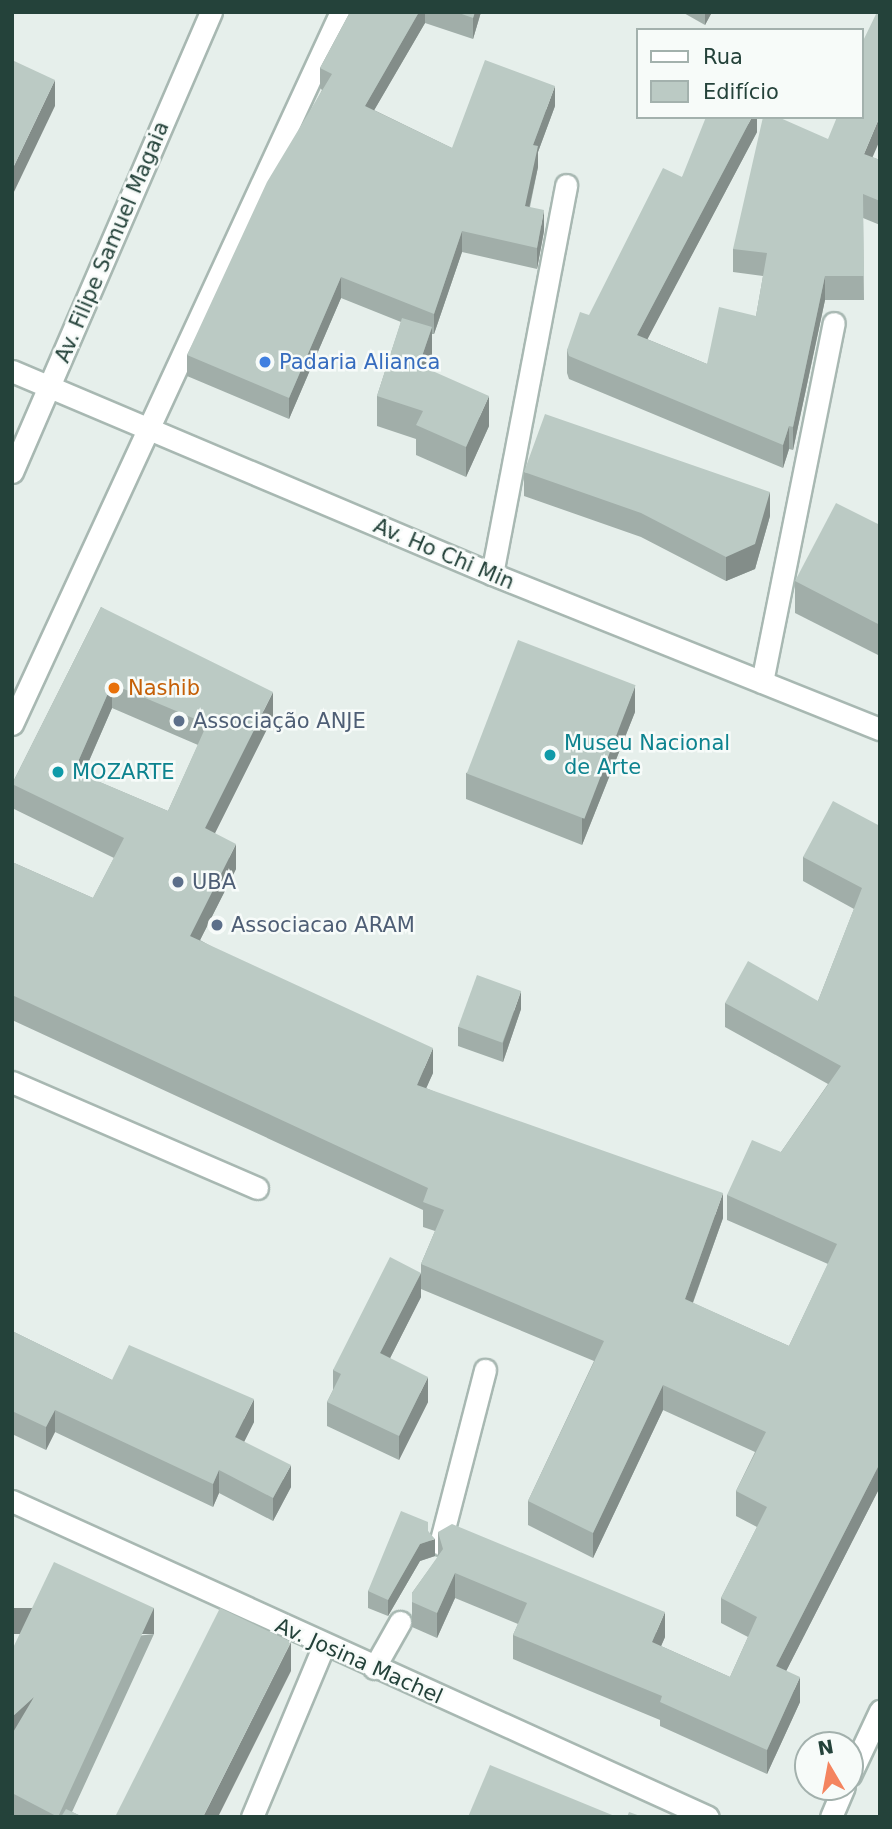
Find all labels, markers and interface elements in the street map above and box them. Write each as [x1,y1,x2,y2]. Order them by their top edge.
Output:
legend [636,28,864,119]
text: Rua [703,45,743,69]
text: Edifício [703,80,779,104]
street label: Av. Filipe Samuel Magaia [50,118,174,366]
place label: Padaria Alianca [279,349,440,375]
marker: Padaria Alianca [257,354,273,370]
street label: Av. Ho Chi Min [370,513,518,595]
place label: Nashib [128,675,200,701]
marker: Nashib [106,680,122,696]
place label: Associação ANJE [193,708,366,734]
marker: Associação ANJE [171,713,187,729]
place label: Museu Nacional de Arte [564,730,730,780]
marker: Museu Nacional de Arte [542,747,558,763]
place label: MOZARTE [72,759,175,785]
marker: MOZARTE [50,764,66,780]
place label: UBA [192,869,236,895]
marker: UBA [170,874,186,890]
place label: Associacao ARAM [231,912,415,938]
marker: Associacao ARAM [209,917,225,933]
street label: Av. Josina Machel [271,1613,447,1709]
north arrow [794,1731,864,1801]
text: N [816,1735,835,1760]

